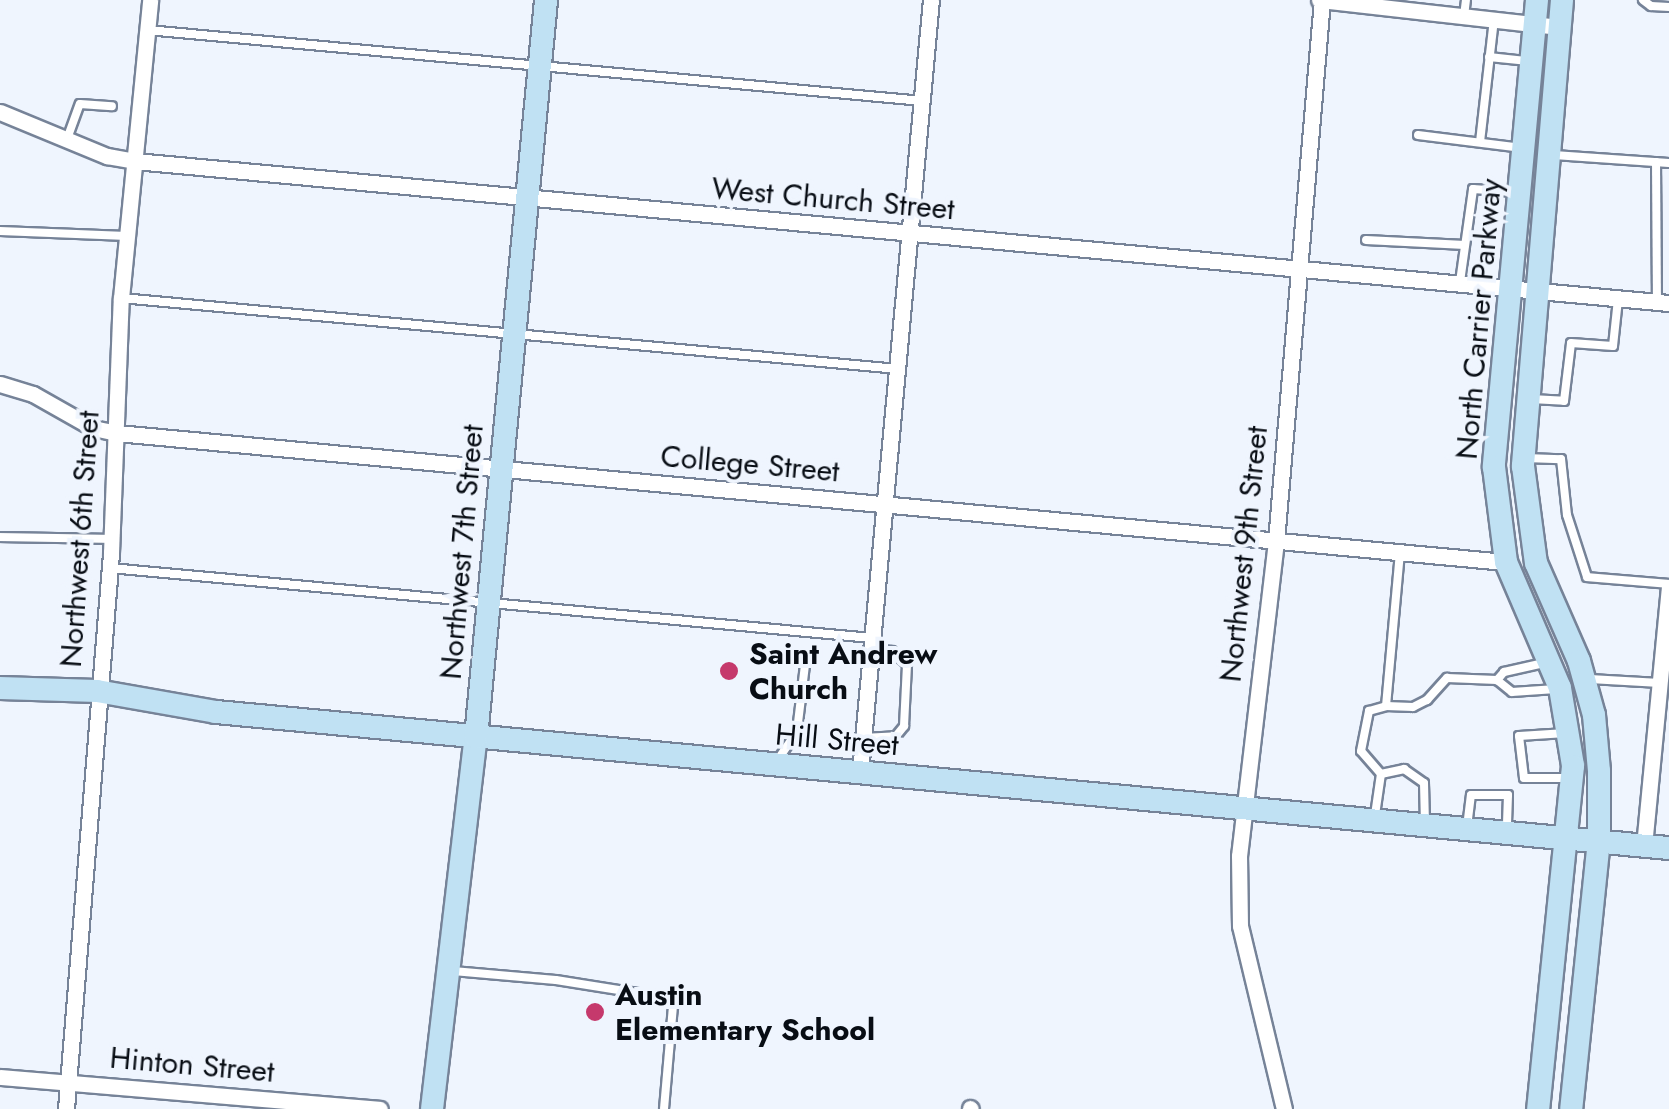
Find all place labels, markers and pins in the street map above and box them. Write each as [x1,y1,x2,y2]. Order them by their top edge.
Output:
place label: Saint Andrew Church [749,636,937,706]
marker: Saint Andrew Church [718,660,740,682]
place label: Austin Elementary School [615,977,875,1048]
marker: Austin Elementary School [584,1001,606,1023]

